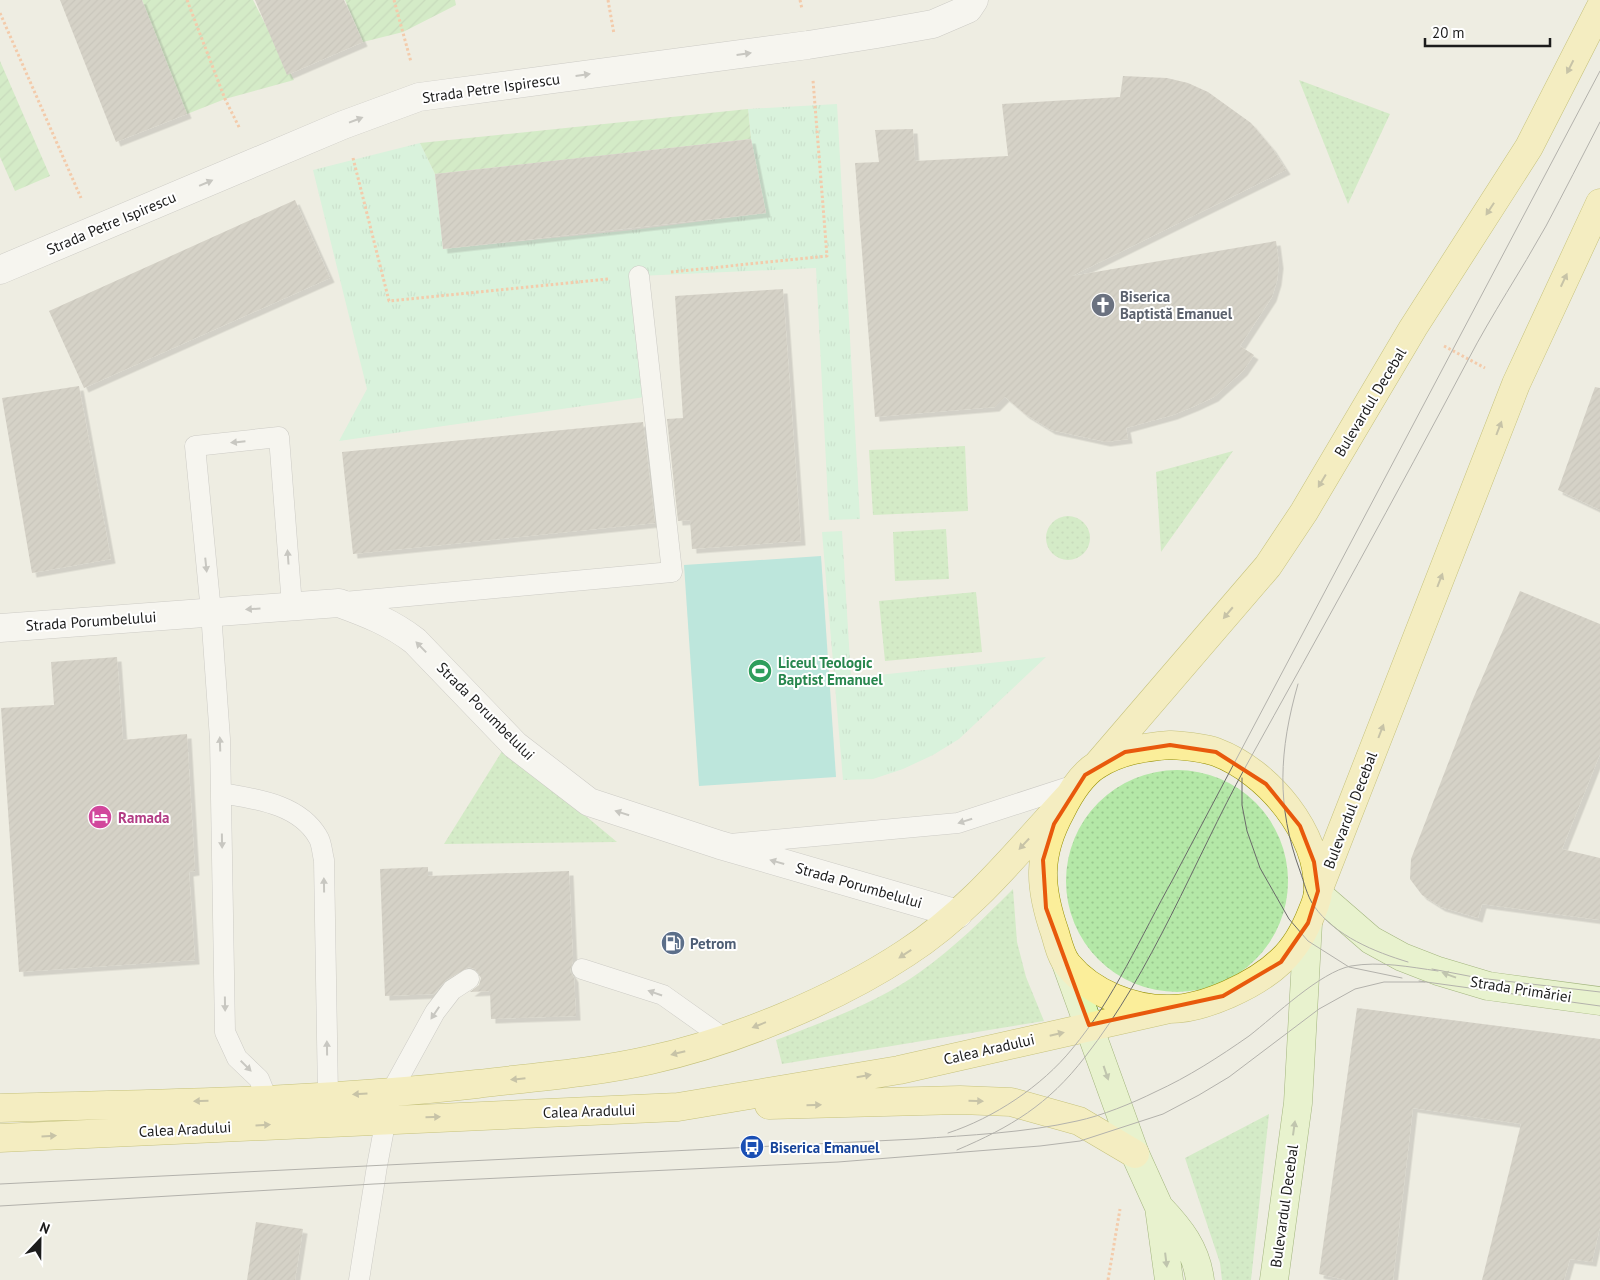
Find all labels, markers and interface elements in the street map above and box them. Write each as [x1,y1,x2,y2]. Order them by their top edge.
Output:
scale bar [1425,15,1550,47]
text: 20 m [1432,23,1465,42]
one-way arrow [736,50,752,58]
one-way arrow [1566,60,1574,75]
street label: Strada Petre Ispirescu [421,69,561,107]
one-way arrow [575,71,591,79]
one-way arrow [349,116,364,124]
one-way arrow [199,178,213,186]
street label: Strada Petre Ispirescu [43,187,179,259]
one-way arrow [1485,202,1494,215]
one-way arrow [1561,273,1569,287]
place label: Biserica Baptistă Emanuel [1120,287,1233,323]
church icon: Biserica Baptistă Emanuel [1090,292,1116,318]
street label: Bulevardul Decebal [1330,343,1410,460]
one-way arrow [1496,421,1503,436]
one-way arrow [229,438,245,446]
one-way arrow [1318,475,1327,488]
one-way arrow [284,549,292,565]
one-way arrow [203,557,211,573]
one-way arrow [1436,572,1444,587]
one-way arrow [245,605,261,613]
one-way arrow [1222,606,1233,619]
street label: Strada Porumbelului [25,607,157,635]
one-way arrow [415,641,427,653]
place label: Liceul Teologic Baptist Emanuel [778,653,883,689]
street label: Strada Porumbelului [433,658,539,764]
sports icon: Liceul Teologic Baptist Emanuel [747,658,773,684]
one-way arrow [1377,724,1385,738]
one-way arrow [216,736,224,752]
street label: Bulevardul Decebal [1319,748,1381,871]
hotel icon: Ramada [87,804,113,830]
place label: Ramada [118,808,170,827]
one-way arrow [614,809,629,817]
one-way arrow [958,817,973,825]
one-way arrow [219,834,227,850]
one-way arrow [1018,838,1030,850]
one-way arrow [769,857,784,865]
street label: Strada Porumbelului [793,858,925,912]
one-way arrow [320,877,328,893]
fuel station icon: Petrom [660,930,686,956]
place label: Petrom [690,934,736,953]
one-way arrow [898,949,911,959]
one-way arrow [1441,971,1456,979]
street label: Strada Primăriei [1469,972,1573,1006]
one-way arrow [648,989,663,996]
one-way arrow [221,996,229,1012]
one-way arrow [430,1006,440,1019]
one-way arrow [752,1022,766,1030]
street label: Calea Aradului [942,1029,1036,1069]
one-way arrow [1049,1030,1064,1038]
one-way arrow [323,1039,331,1055]
one-way arrow [671,1049,686,1057]
one-way arrow [240,1060,252,1072]
one-way arrow [1102,1066,1110,1081]
one-way arrow [856,1071,872,1079]
one-way arrow [510,1075,526,1083]
one-way arrow [351,1091,367,1099]
one-way arrow [193,1097,209,1105]
one-way arrow [968,1097,984,1105]
street label: Calea Aradului [542,1100,636,1122]
one-way arrow [806,1101,822,1109]
one-way arrow [426,1113,442,1121]
street label: Calea Aradului [138,1117,232,1141]
one-way arrow [1291,1119,1299,1135]
one-way arrow [256,1121,272,1129]
one-way arrow [41,1131,57,1139]
bus stop icon: Biserica Emanuel [739,1134,765,1160]
place label: Biserica Emanuel [770,1138,880,1157]
street label: Bulevardul Decebal [1266,1143,1302,1269]
north arrow [15,1215,65,1265]
text: N [37,1218,53,1238]
one-way arrow [1162,1252,1170,1268]

